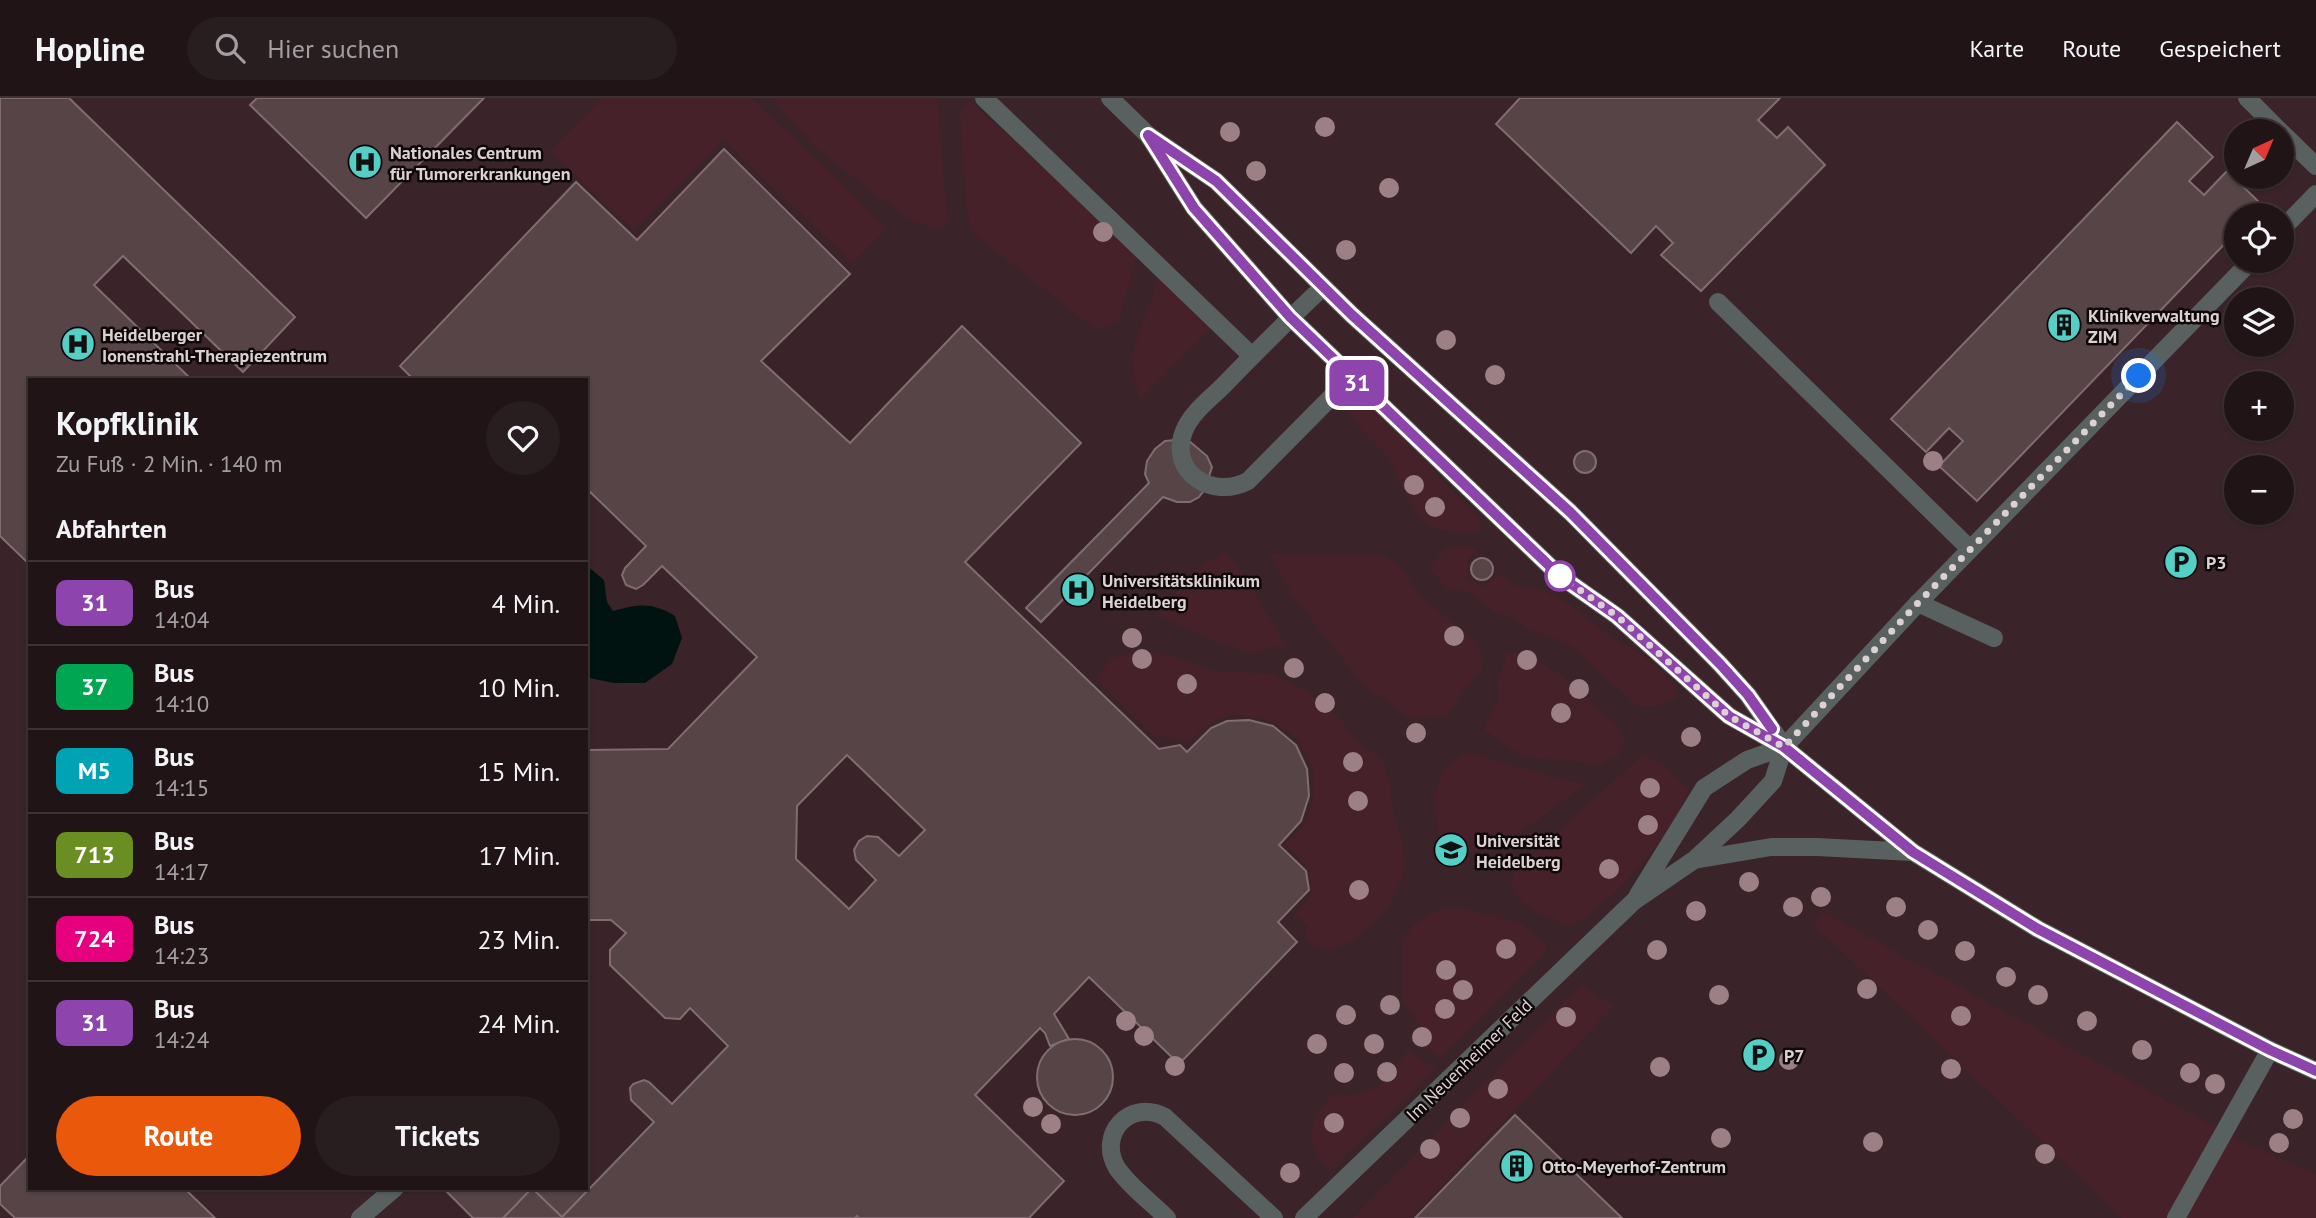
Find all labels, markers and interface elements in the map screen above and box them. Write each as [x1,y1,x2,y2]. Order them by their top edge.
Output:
search box [187,17,677,80]
text: Hopline [35,27,145,70]
icon: search [211,29,249,67]
text: Hier suchen [267,32,399,65]
text: Karte [1969,33,2024,64]
text: Route [2062,33,2121,64]
text: Gespeichert [2159,33,2281,64]
north arrow [2224,119,2294,189]
map controls [2224,119,2294,525]
place label: Nationales Centrum für Tumorerkrankungen [390,141,570,185]
hospital icon: Nationales Centrum für Tumorerkrankungen [346,143,384,181]
button: locate [2224,203,2294,273]
button: layers [2224,287,2294,357]
place label: Klinikverwaltung ZIM [2088,304,2220,348]
building icon: Klinikverwaltung ZIM [2045,306,2083,344]
place label: Heidelberger Ionenstrahl-Therapiezentrum [102,323,327,367]
hospital icon: Heidelberger Ionenstrahl-Therapiezentrum [59,325,97,363]
your location [2121,358,2156,393]
line badge: 31 [1326,360,1388,406]
text: 31 [1343,367,1371,398]
button: + [2224,371,2294,441]
text: Kopfklinik [56,401,198,444]
button: heart [486,401,560,475]
text: Zu Fuß · 2 Min. · 140 m [56,449,282,478]
button: − [2224,455,2294,525]
text: Abfahrten [56,512,167,545]
parking icon: P3 [2162,543,2200,581]
place label: P3 [2206,551,2227,574]
unlabelled marker [1545,561,1575,591]
place label: Universitätsklinikum Heidelberg [1102,569,1260,613]
hospital icon: Universitätsklinikum Heidelberg [1059,571,1097,609]
text: Bus [154,572,194,605]
text: 31 [81,587,108,618]
text: 4 Min. [492,587,560,620]
text: 14:04 [154,605,209,634]
text: Bus [154,656,194,689]
text: 37 [81,671,108,702]
text: 10 Min. [477,671,560,704]
text: 14:10 [154,689,209,718]
text: Bus [154,740,194,773]
text: M5 [78,755,111,786]
text: 15 Min. [477,755,560,788]
text: 14:15 [154,773,209,802]
text: Bus [154,824,194,857]
place label: Universität Heidelberg [1476,829,1561,873]
school or university icon: Universität Heidelberg [1432,831,1470,869]
text: 713 [74,839,115,870]
text: 17 Min. [479,839,560,872]
text: 14:17 [154,857,209,886]
text: Bus [154,908,194,941]
text: 724 [74,923,115,954]
text: 23 Min. [477,923,560,956]
text: 14:23 [154,941,209,970]
text: Bus [154,992,194,1025]
street label: Im Neuenheimer Feld [1401,994,1537,1126]
text: 31 [81,1007,108,1038]
text: 24 Min. [477,1007,560,1040]
text: 14:24 [154,1025,209,1054]
parking icon: P7 [1740,1036,1778,1074]
place label: P7 [1784,1044,1805,1067]
button: Route [56,1096,301,1176]
button: Tickets [315,1096,560,1176]
building icon: Otto-Meyerhof-Zentrum [1498,1147,1536,1185]
place label: Otto-Meyerhof-Zentrum [1542,1155,1726,1178]

